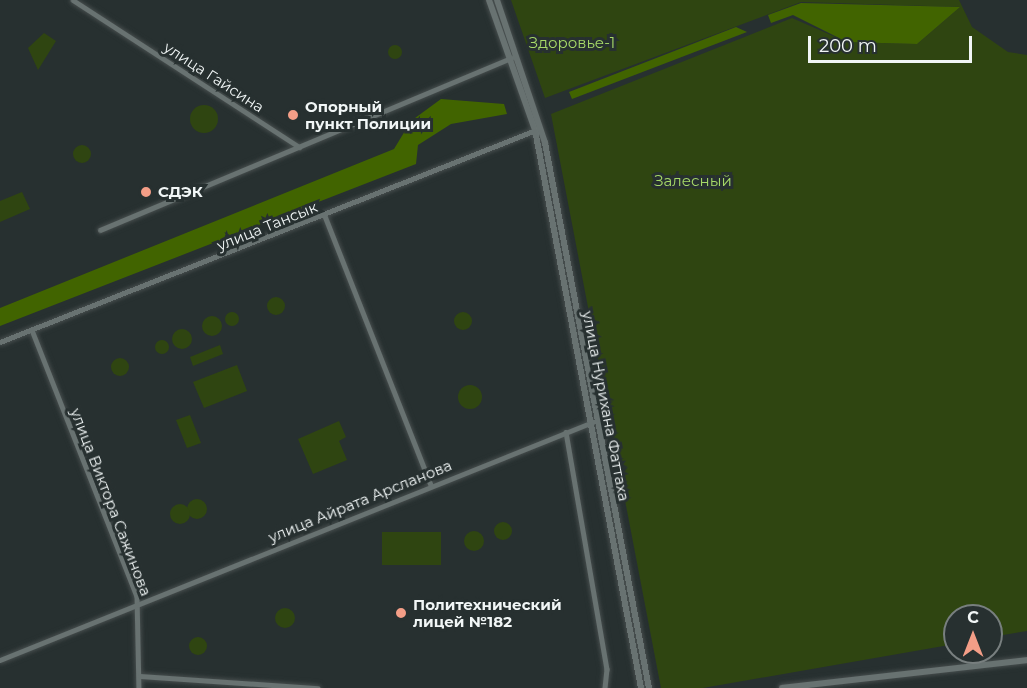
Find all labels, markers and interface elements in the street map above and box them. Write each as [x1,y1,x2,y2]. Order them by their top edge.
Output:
scale bar [811,24,974,62]
park label: Здоровье-1 [529,34,615,52]
text: 200 m [819,35,877,57]
street label: улица Гайсина [161,38,267,116]
place label: Опорный пункт Полиции [305,97,431,132]
marker: Опорный пункт Полиции [286,108,300,122]
park label: Залесный [654,172,732,190]
place label: СДЭК [158,183,203,201]
marker: СДЭК [139,185,153,199]
street label: улица Тансык [214,198,320,254]
street label: улица Нурихана Фаттаха [579,309,633,503]
street label: улица Виктора Сажинова [67,406,155,598]
street label: улица Айрата Арсланова [266,456,454,546]
place label: Политехнический лицей №182 [413,595,562,630]
north arrow [943,604,1003,664]
marker: Политехнический лицей №182 [394,606,408,620]
text: С [967,608,979,627]

